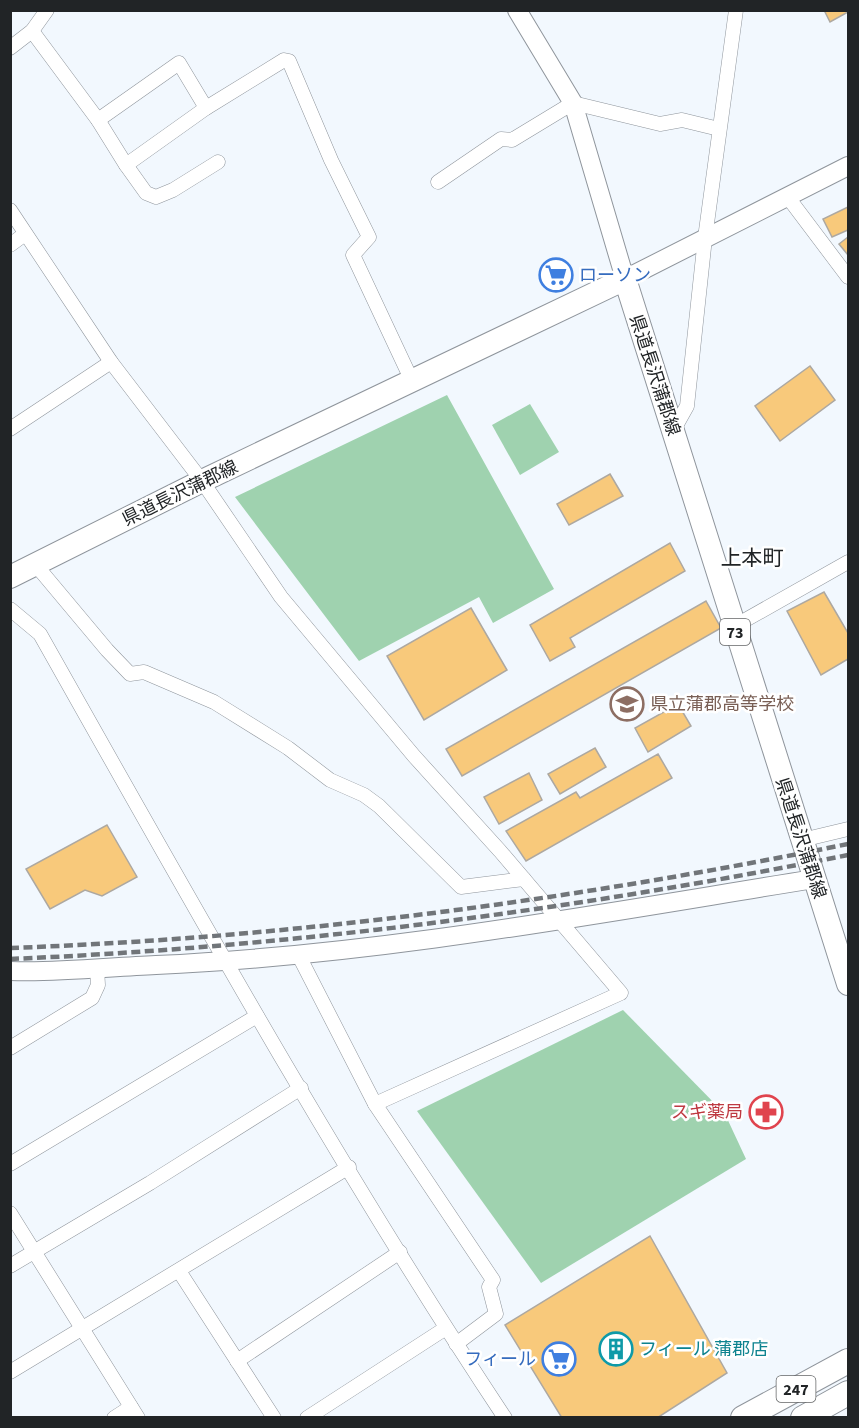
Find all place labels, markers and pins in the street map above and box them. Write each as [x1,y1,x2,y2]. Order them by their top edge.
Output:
supermarket icon: ローソン [538,257,574,293]
place label: ローソン [579,263,651,288]
school or university icon: 県立蒲郡高等学校 [609,686,645,722]
place label: 県立蒲郡高等学校 [650,692,794,717]
pharmacy icon: スギ薬局 [748,1094,784,1130]
place label: スギ薬局 [671,1100,743,1125]
building icon: フィール 蒲郡店 [598,1331,634,1367]
place label: フィール 蒲郡店 [639,1337,768,1362]
supermarket icon: フィール [541,1341,577,1377]
place label: フィール [464,1347,536,1372]

